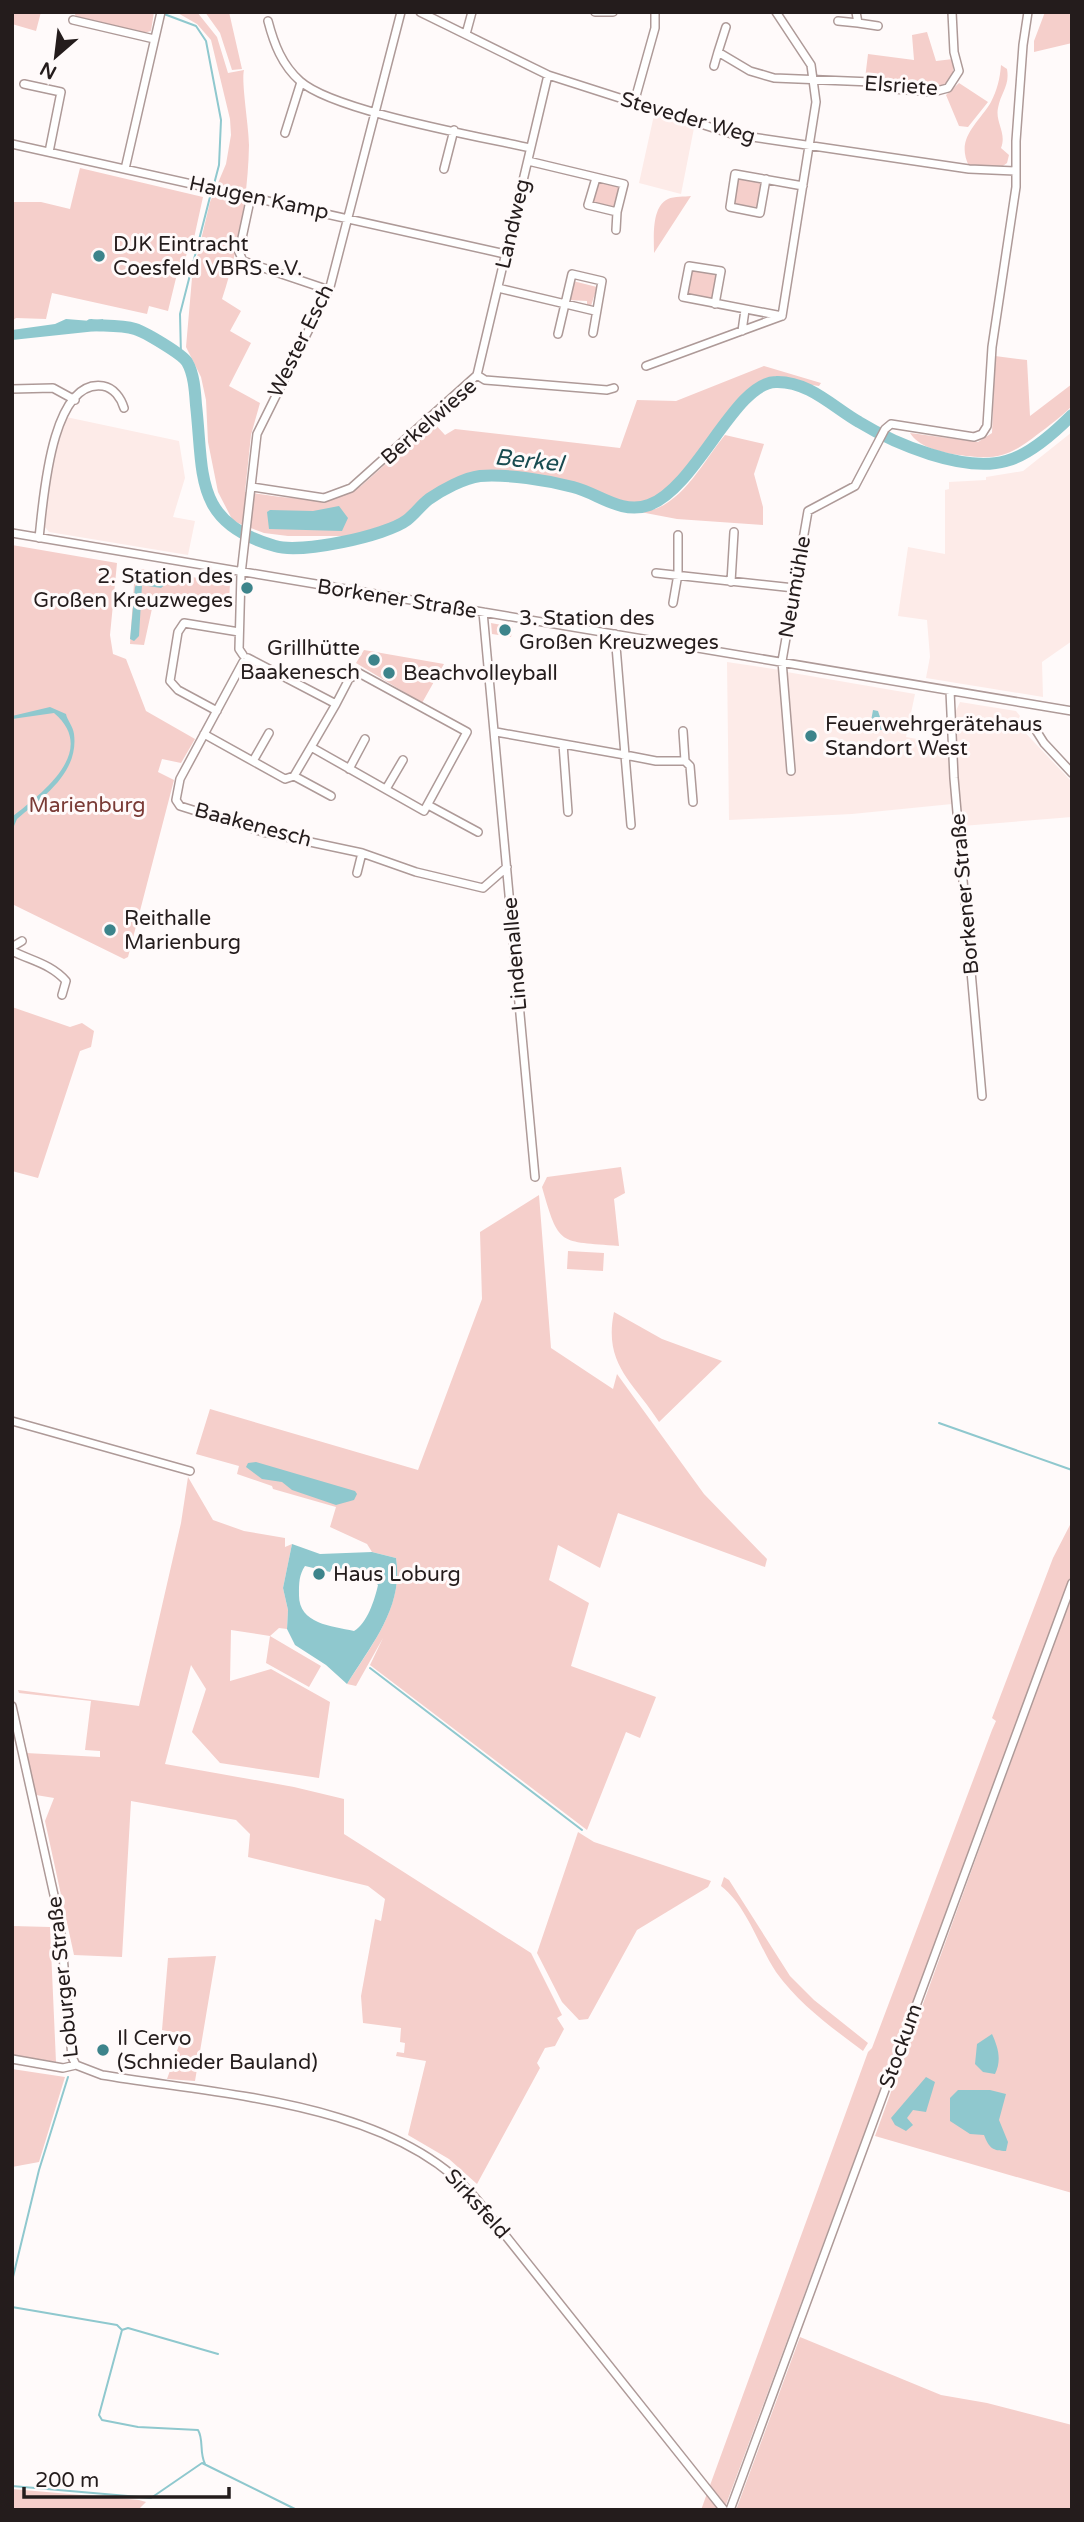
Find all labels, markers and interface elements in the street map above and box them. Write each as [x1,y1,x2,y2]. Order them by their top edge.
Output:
north arrow [21,21,91,91]
text: N [37,57,60,83]
street label: Elsriete [863,71,939,101]
street label: Steveder Weg [618,87,758,149]
street label: Haugen Kamp [187,171,331,225]
street label: Landweg [491,177,535,271]
place label: DJK Eintracht Coesfeld VBRS e.V. [113,232,302,281]
marker: DJK Eintracht Coesfeld VBRS e.V. [91,248,107,264]
street label: Wester Esch [263,280,339,402]
street label: Berkelwiese [376,374,482,470]
water label: Berkel [493,443,567,479]
street label: Neumühle [774,534,816,640]
place label: 2. Station des Großen Kreuzweges [33,564,233,613]
street label: Borkener Straße [315,574,479,624]
marker: 2. Station des Großen Kreuzweges [239,580,255,596]
place label: 3. Station des Großen Kreuzweges [519,606,719,655]
marker: 3. Station des Großen Kreuzweges [497,622,513,638]
place label: Grillhütte Baakenesch [240,636,360,685]
marker: Grillhütte Baakenesch [366,652,382,668]
place label: Beachvolleyball [403,661,558,686]
marker: Beachvolleyball [381,665,397,681]
place label: Feuerwehrgerätehaus Standort West [825,712,1042,761]
marker: Feuerwehrgerätehaus Standort West [803,728,819,744]
park label: Marienburg [28,793,146,818]
street label: Baakenesch [192,797,314,853]
street label: Borkener Straße [945,812,984,976]
street label: Lindenallee [498,896,532,1012]
place label: Reithalle Marienburg [124,906,241,955]
marker: Reithalle Marienburg [102,922,118,938]
place label: Haus Loburg [333,1562,461,1587]
marker: Haus Loburg [311,1566,327,1582]
street label: Loburger Straße [42,1895,84,2059]
street label: Stockum [874,2000,928,2092]
place label: Il Cervo (Schnieder Bauland) [117,2026,318,2075]
marker: Il Cervo (Schnieder Bauland) [95,2042,111,2058]
street label: Sirksfeld [439,2164,515,2244]
scale bar [24,2456,229,2500]
text: 200 m [35,2468,99,2493]

